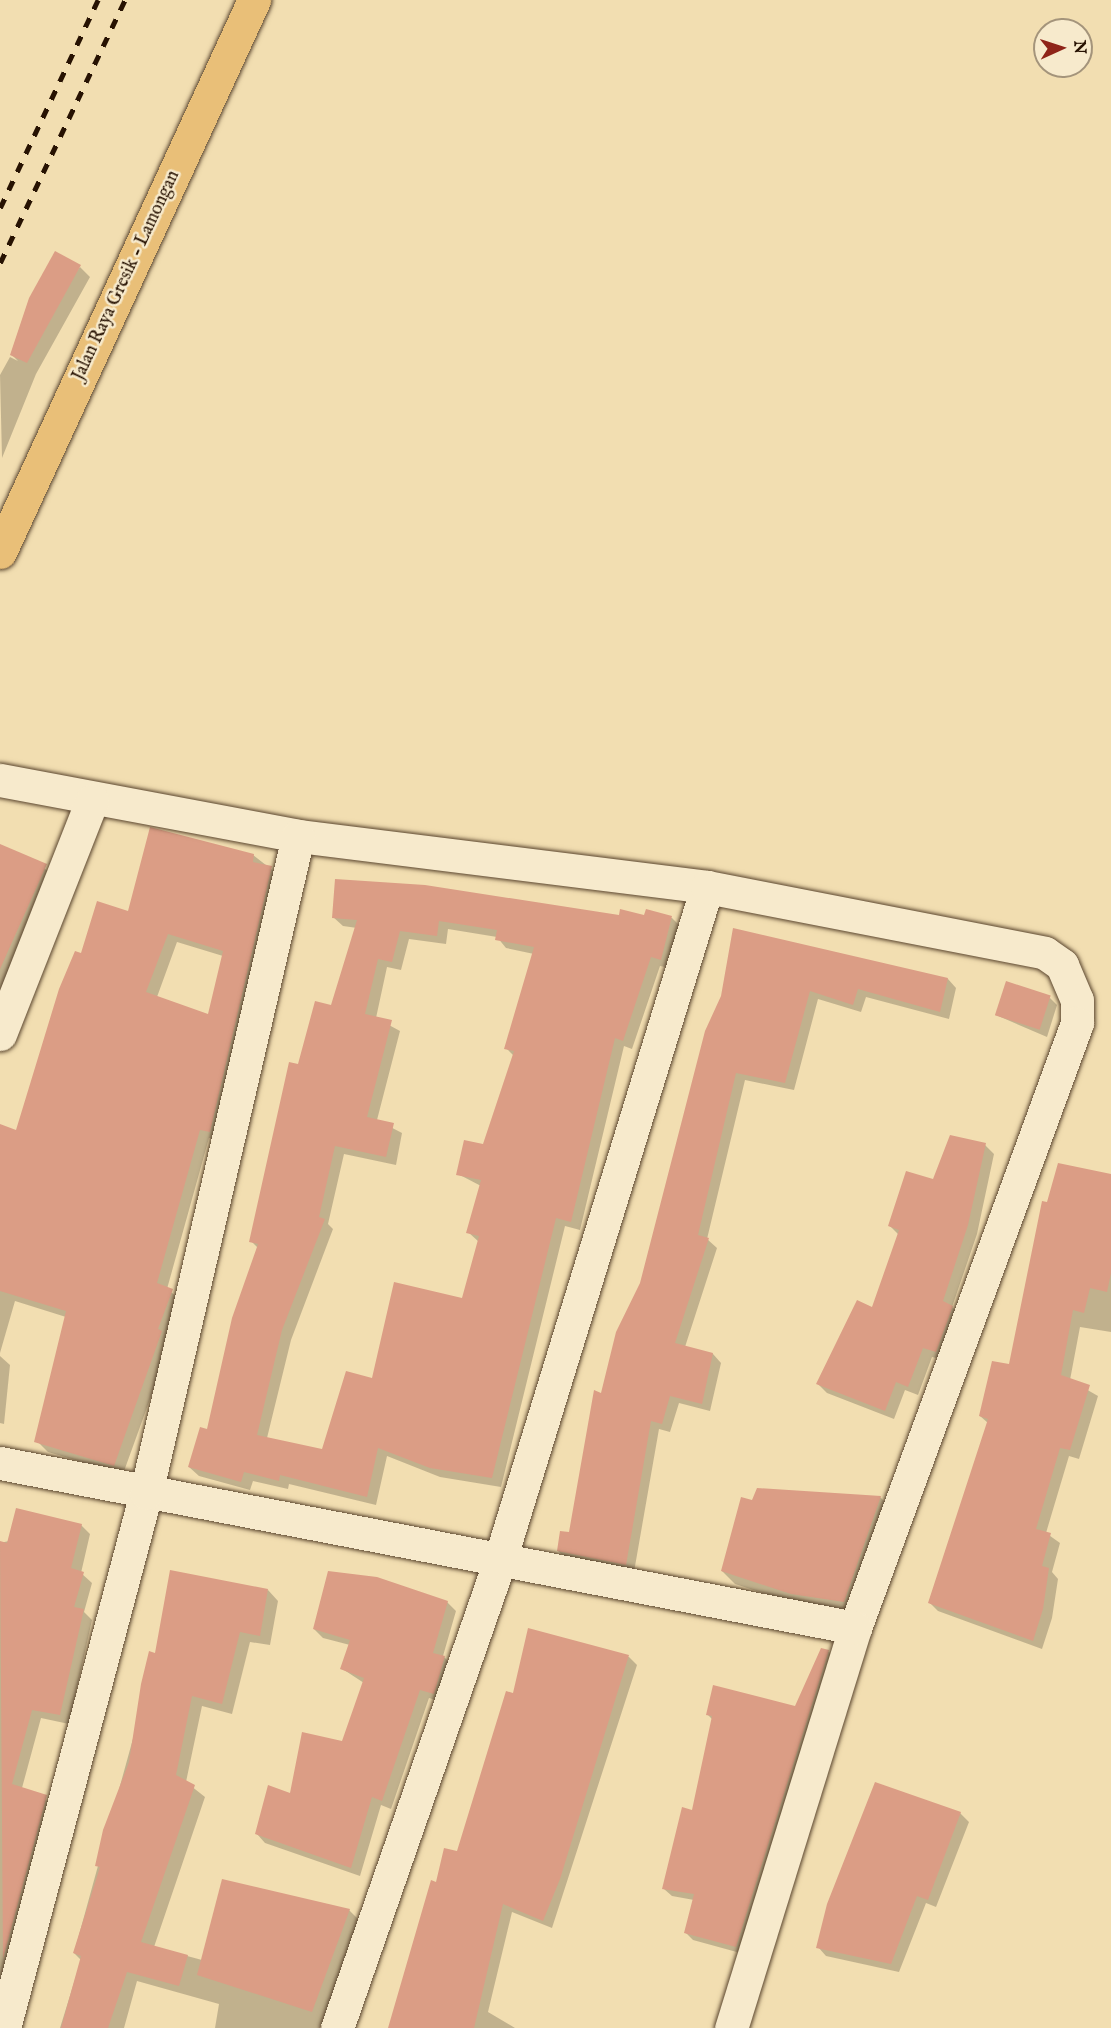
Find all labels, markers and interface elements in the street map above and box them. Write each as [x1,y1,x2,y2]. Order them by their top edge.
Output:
north arrow [1033,18,1093,78]
text: N [1069,40,1089,55]
street label: Jalan Raya Gresik - Lamongan [69,167,185,385]

